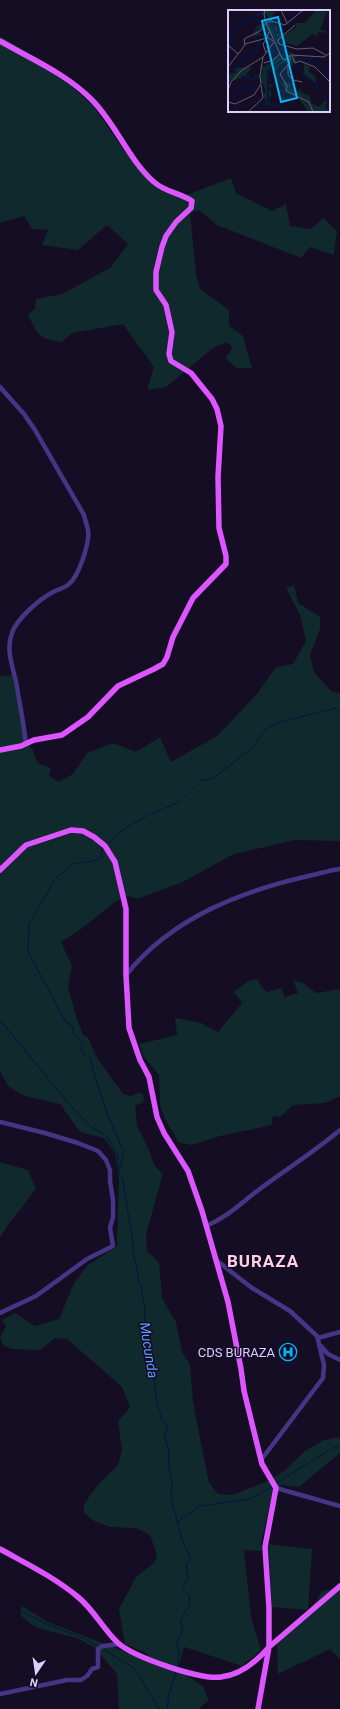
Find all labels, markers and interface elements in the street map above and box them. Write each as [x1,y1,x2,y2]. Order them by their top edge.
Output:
inset map [228,10,330,112]
district label: BURAZA [227,1251,299,1271]
water label: Mucunda [137,1321,161,1379]
hospital icon: CDS BURAZA [278,1342,298,1362]
place label: CDS BURAZA [198,1345,276,1360]
north arrow [16,1653,56,1693]
text: N [28,1675,39,1689]

